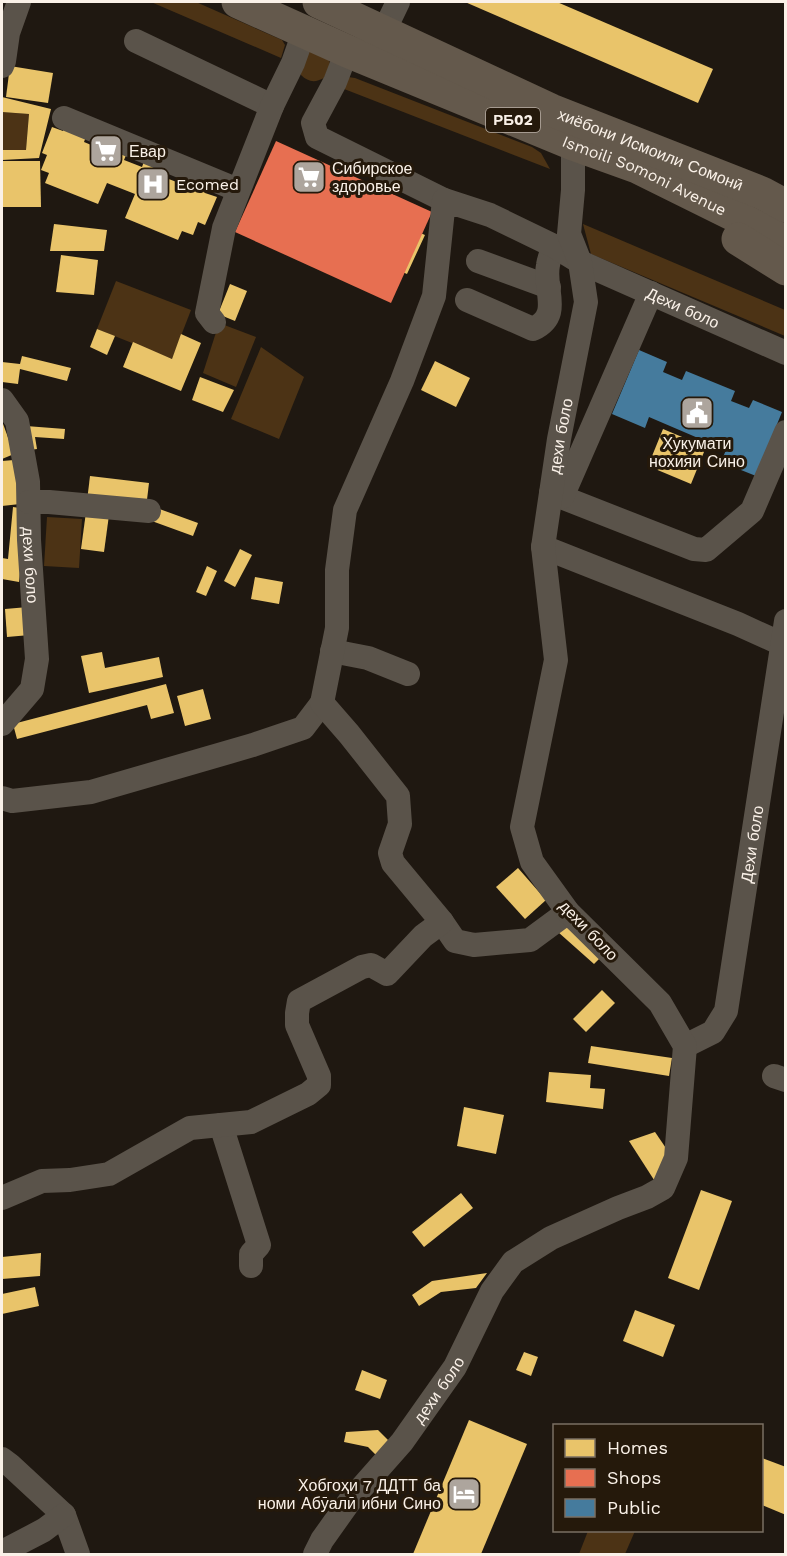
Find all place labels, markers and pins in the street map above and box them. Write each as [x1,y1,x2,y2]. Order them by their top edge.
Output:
supermarket icon: Евар [88,133,124,169]
place label: Евар [129,142,166,161]
supermarket icon: Сибирское здоровье [291,159,327,195]
place label: Сибирское здоровье [332,159,413,196]
hospital icon: Ecomed [135,166,171,202]
place label: Ecomed [176,175,239,194]
public building icon: Хукумати нохияи Сино [679,395,715,431]
place label: Хукумати нохияи Сино [649,434,745,471]
place label: Хобгоҳи 7 ДДТТ ба номи Абӯалӣ ибни Сино [258,1476,441,1513]
hotel icon: Хобгоҳи 7 ДДТТ ба номи Абӯалӣ ибни Сино [446,1476,482,1512]

